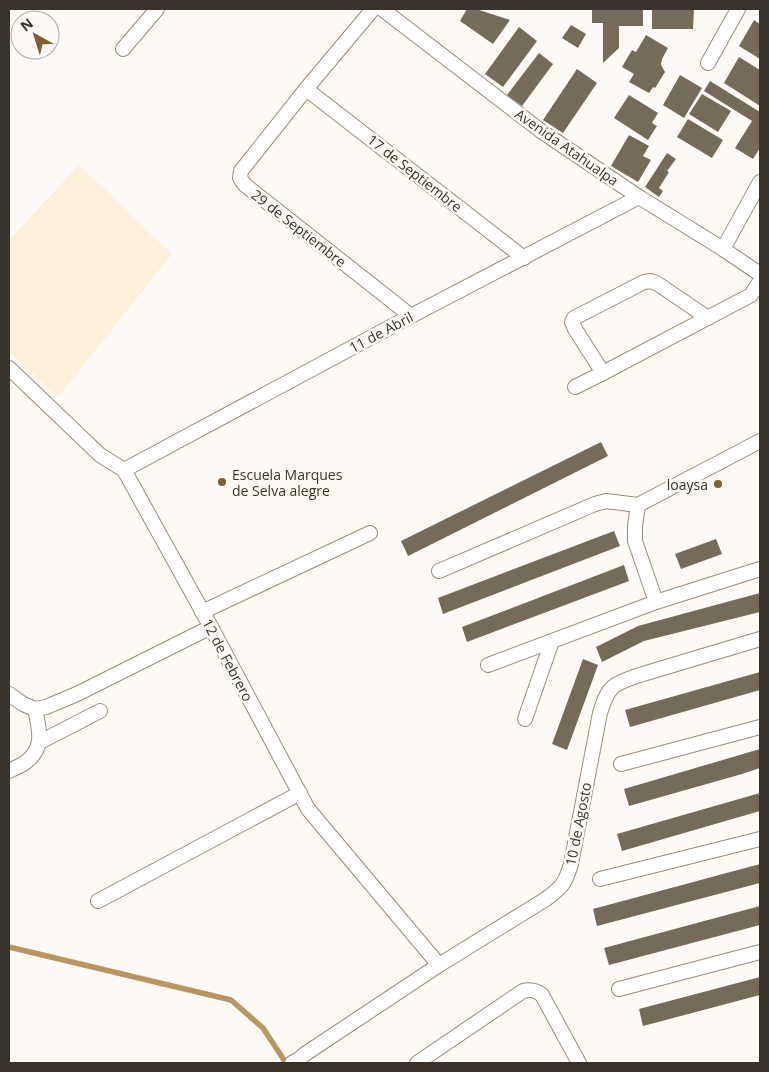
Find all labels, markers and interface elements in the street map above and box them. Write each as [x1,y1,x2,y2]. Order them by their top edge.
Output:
north arrow [10,10,60,60]
text: N [16,14,37,35]
street label: Avenida Atahualpa [511,104,623,190]
street label: 17 de Septiembre [364,130,466,216]
street label: 29 de Septiembre [248,185,350,271]
street label: 11 de Abril [346,307,416,357]
place label: Escuela Marques de Selva alegre [232,465,343,500]
place label: loaysa [667,475,708,494]
marker: Escuela Marques de Selva alegre [216,476,228,488]
marker: loaysa [712,478,724,490]
street label: 12 de Febrero [198,615,258,705]
street label: 10 de Agosto [561,781,595,867]

